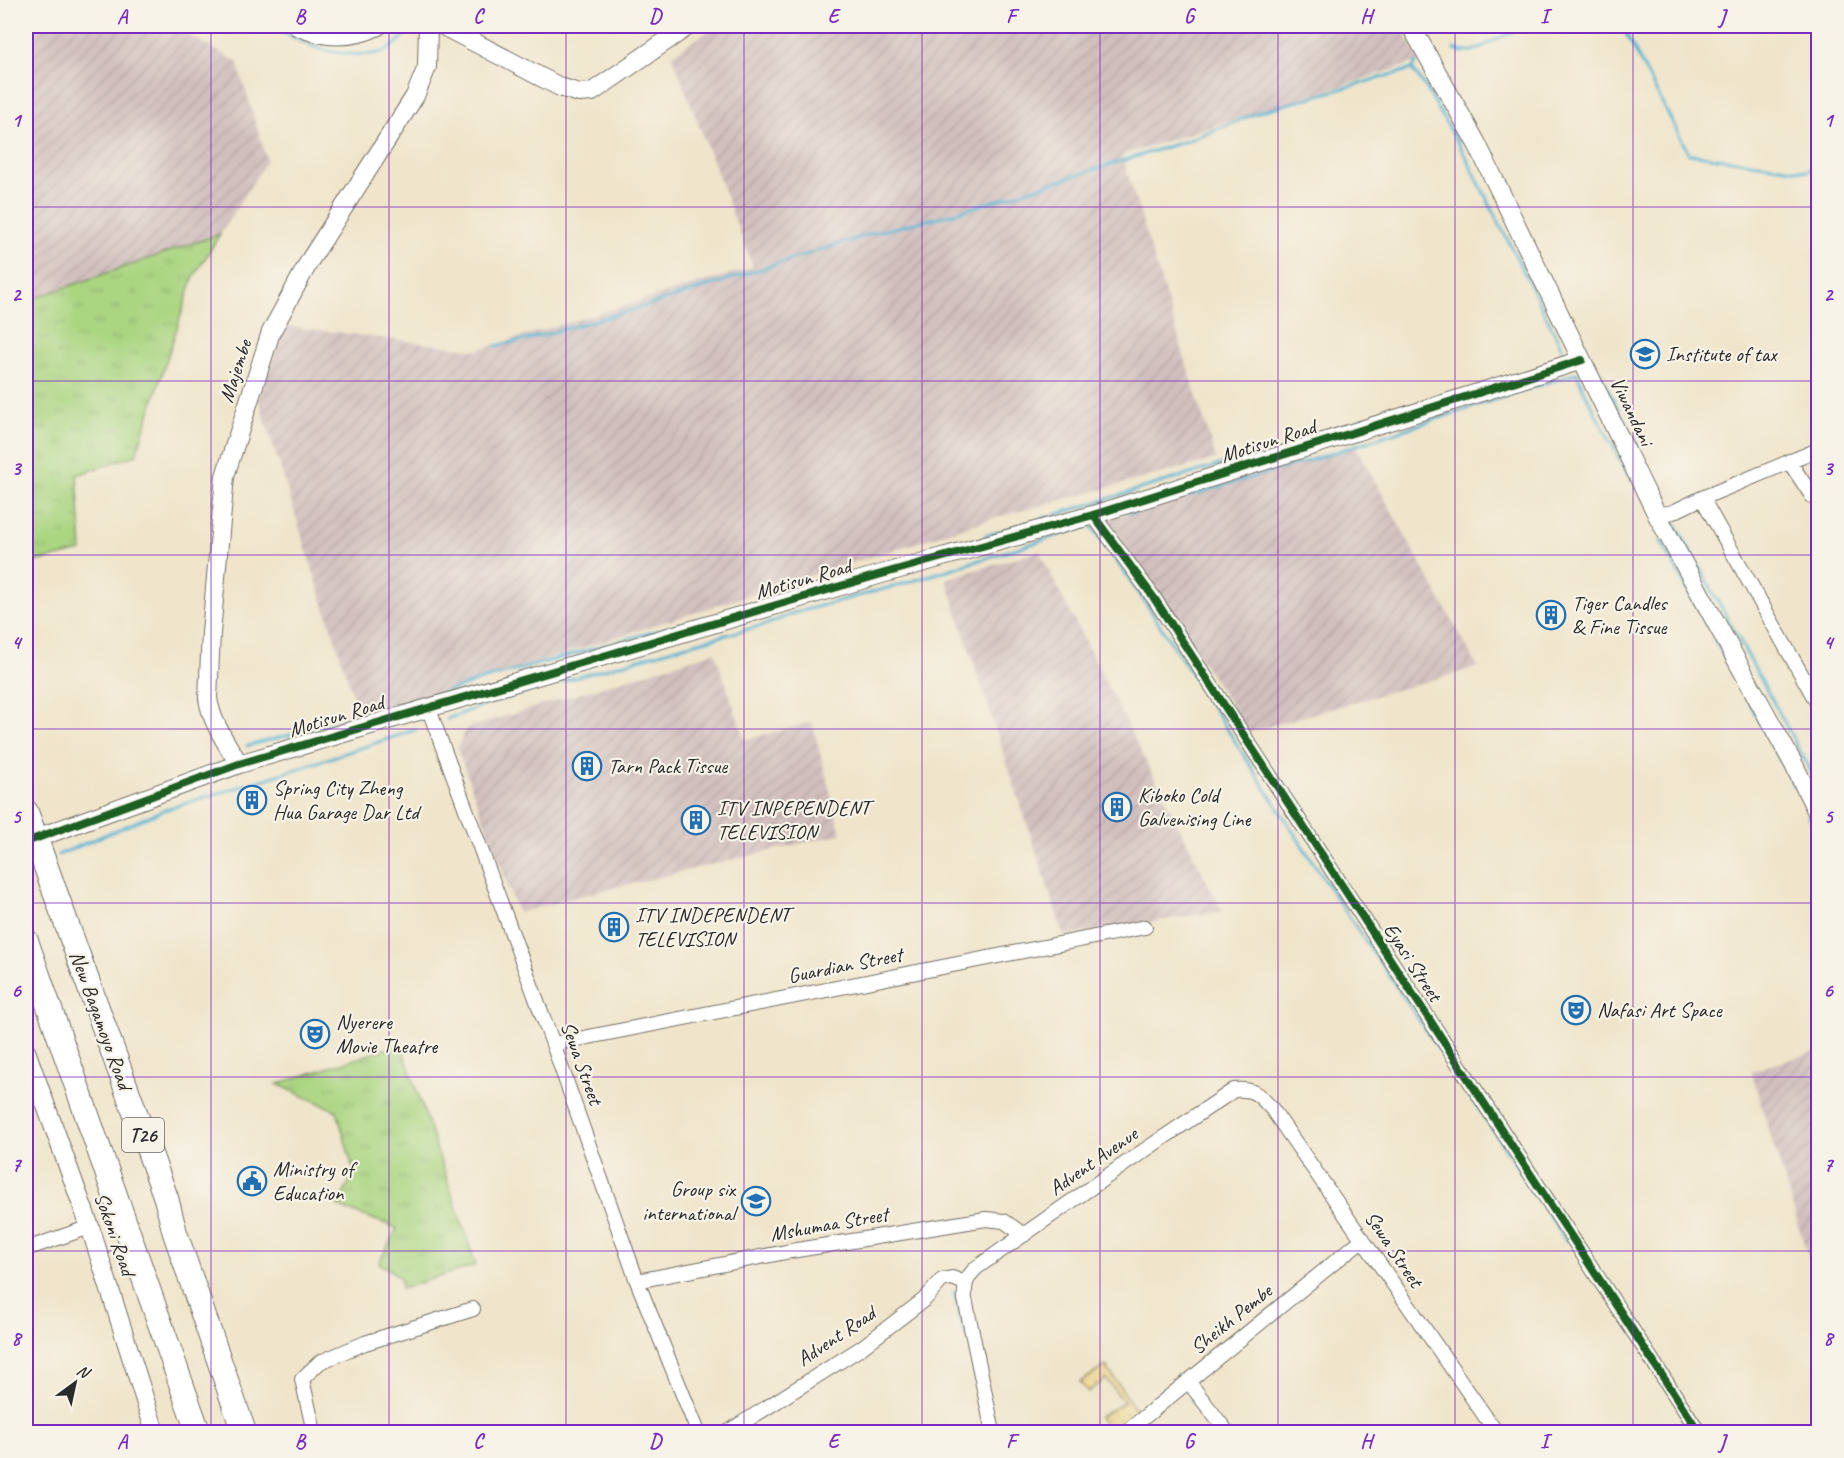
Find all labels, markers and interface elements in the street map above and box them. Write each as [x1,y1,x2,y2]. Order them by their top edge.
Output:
text: A [117,4,129,29]
text: B [295,4,307,29]
text: C [473,4,485,29]
text: D [649,4,663,29]
text: E [828,4,842,29]
text: F [1006,4,1020,29]
text: G [1184,4,1197,29]
text: H [1360,4,1375,29]
text: I [1540,4,1553,29]
text: J [1717,4,1729,29]
text: 1 [12,108,23,133]
text: 1 [1824,108,1835,133]
text: 2 [12,282,23,307]
text: 2 [1824,282,1835,307]
street label: Majembe [213,335,258,406]
school or university icon: Institute of tax [1629,338,1661,370]
place label: Institute of tax [1666,341,1778,367]
street label: Viwandani [1604,372,1661,452]
street label: Motisun Road [1217,412,1322,469]
text: 3 [12,456,23,481]
text: 3 [1824,456,1835,481]
street label: Motisun Road [752,552,857,605]
place label: Tiger Candles & Fine Tissue [1572,590,1668,640]
building icon: Tiger Candles & Fine Tissue [1535,599,1567,631]
text: 4 [12,630,24,655]
text: 4 [1824,630,1836,655]
street label: Motisun Road [285,688,390,743]
building icon: Tarn Pack Tissue [571,750,603,782]
place label: Tarn Pack Tissue [608,753,728,779]
place label: Spring City Zheng Hua Garage Dar Ltd [273,775,422,825]
place label: Kiboko Cold Galvenising Line [1138,782,1252,832]
building icon: Spring City Zheng Hua Garage Dar Ltd [236,784,268,816]
building icon: Kiboko Cold Galvenising Line [1101,791,1133,823]
place label: ITV INPEPENDENT TELEVISION [717,795,875,845]
text: 5 [12,804,23,829]
building icon: ITV INPEPENDENT TELEVISION [680,804,712,836]
text: 5 [1824,804,1835,829]
place label: ITV INDEPENDENT TELEVISION [635,902,795,952]
building icon: ITV INDEPENDENT TELEVISION [598,911,630,943]
street label: Eyasi Street [1378,918,1449,1008]
street label: Guardian Street [786,941,907,989]
street label: New Bagamoyo Road [64,947,139,1096]
text: 6 [11,978,22,1003]
text: 6 [1823,978,1834,1003]
theatre icon: Nafasi Art Space [1560,994,1592,1026]
place label: Nafasi Art Space [1597,997,1723,1023]
place label: Nyerere Movie Theatre [336,1009,438,1059]
theatre icon: Nyerere Movie Theatre [299,1018,331,1050]
street label: Sewa Street [555,1018,610,1110]
road number: T26 [122,1118,164,1152]
street label: Advent Avenue [1044,1120,1144,1201]
text: 7 [12,1152,23,1177]
text: 7 [1824,1152,1835,1177]
place label: Ministry of Education [273,1156,358,1206]
public building icon: Ministry of Education [236,1165,268,1197]
place label: Group six international [642,1176,738,1226]
school or university icon: Group six international [740,1185,772,1217]
street label: Sokoni Road [89,1189,142,1282]
street label: Mshumaa Street [768,1200,893,1247]
street label: Sewa Street [1359,1206,1430,1294]
street label: Sheikh Pembe [1185,1277,1279,1360]
street label: Advent Road [792,1298,883,1372]
text: 8 [12,1326,24,1351]
text: 8 [1824,1326,1836,1351]
north arrow [45,1353,105,1413]
text: N [73,1360,95,1384]
text: A [117,1429,129,1454]
text: B [295,1429,307,1454]
text: C [473,1429,485,1454]
text: D [649,1429,663,1454]
text: E [828,1429,842,1454]
text: F [1006,1429,1020,1454]
text: G [1184,1429,1197,1454]
text: H [1360,1429,1375,1454]
text: I [1540,1429,1553,1454]
text: J [1717,1429,1729,1454]

